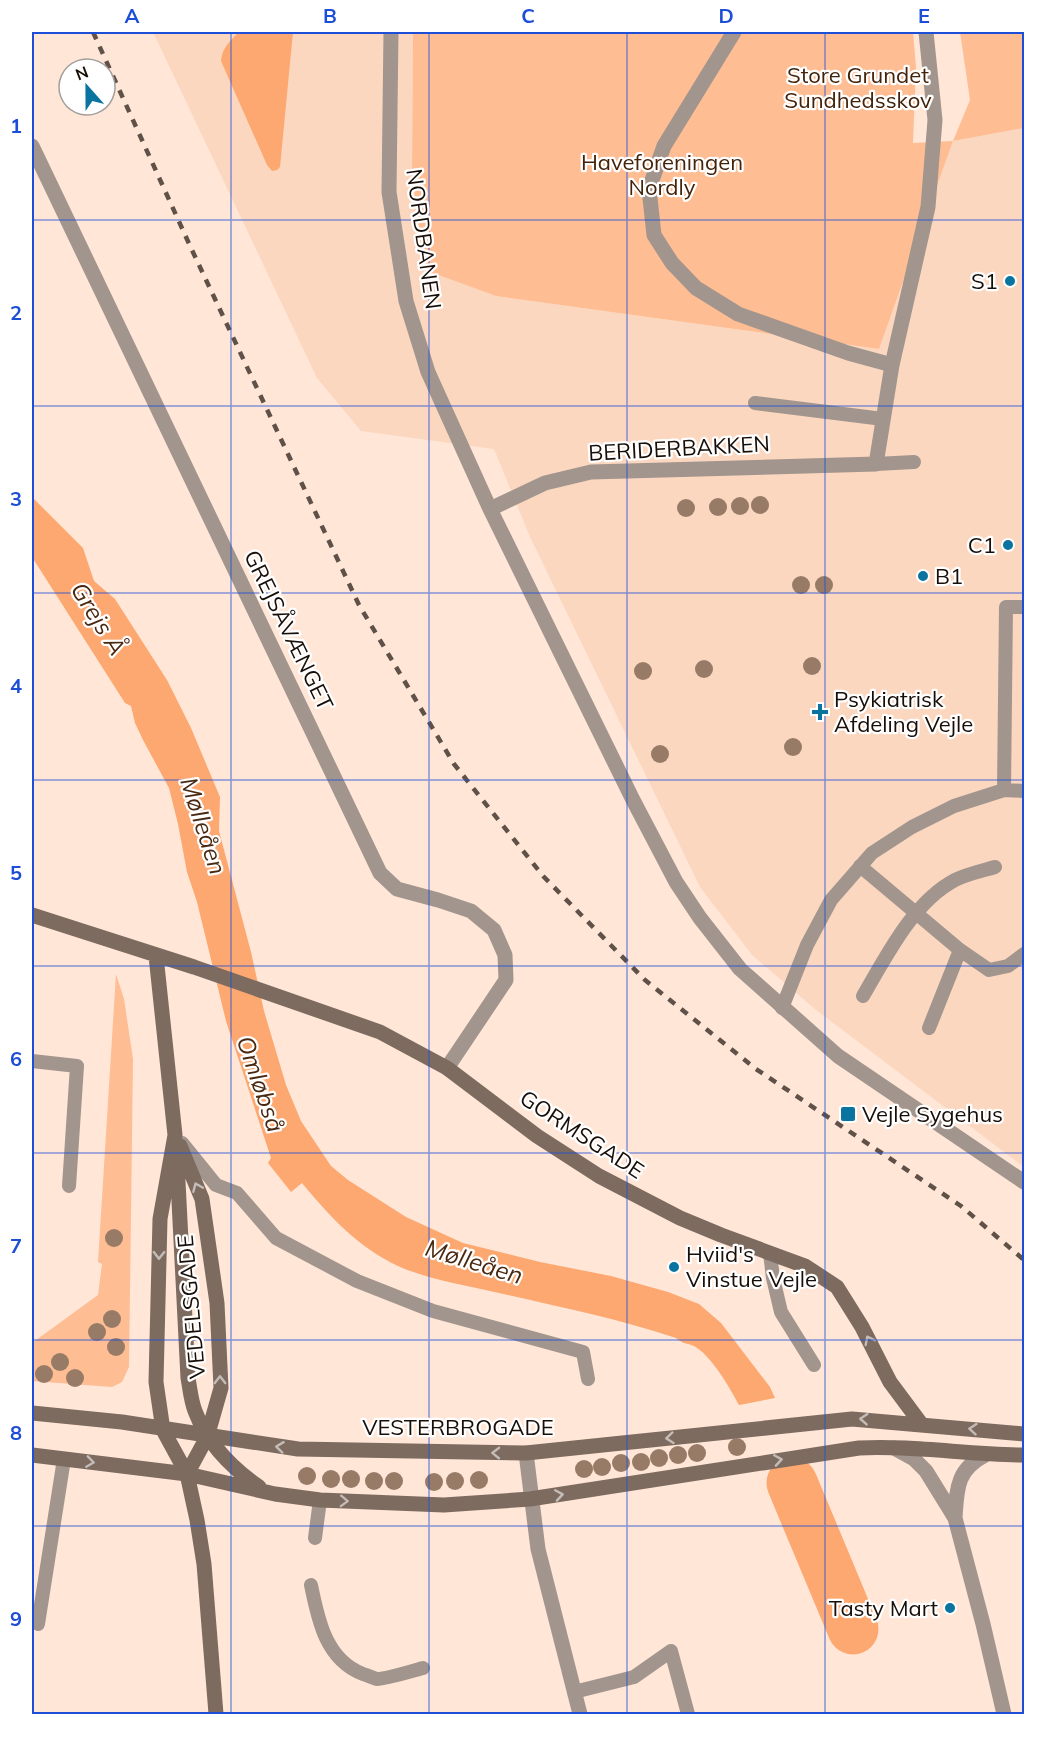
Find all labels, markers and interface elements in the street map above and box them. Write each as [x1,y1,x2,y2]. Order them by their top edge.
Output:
text: A [125,3,140,28]
text: B [323,3,337,28]
text: C [521,3,535,28]
text: D [718,3,734,28]
text: E [918,3,930,28]
north arrow [57,57,117,117]
text: N [72,61,91,84]
park label: Store Grundet Sundhedsskov [784,61,932,114]
text: 1 [10,113,22,138]
park label: Haveforeningen Nordly [581,148,743,201]
street label: NORDBANEN [400,167,448,311]
place label: S1 [971,267,998,295]
marker: S1 [1003,274,1017,288]
text: 2 [10,300,22,325]
street label: BERIDERBAKKEN [588,429,770,467]
text: 3 [10,486,22,511]
place label: C1 [968,531,996,559]
marker: C1 [1001,538,1015,552]
street label: GREJSÅVÆNGET [238,545,340,715]
place label: B1 [935,562,963,590]
marker: B1 [916,569,930,583]
water label: Grejs Å [65,576,133,661]
text: 4 [10,673,22,698]
place label: Psykiatrisk Afdeling Vejle [834,685,973,738]
marker: Psykiatrisk Afdeling Vejle [811,703,829,721]
water label: Mølleåen [174,773,234,878]
text: 5 [10,860,22,885]
water label: Omløbså [231,1032,291,1136]
text: 6 [10,1046,22,1071]
street label: GORMSGADE [515,1083,649,1185]
place label: Vejle Sygehus [862,1100,1003,1128]
marker: Vejle Sygehus [839,1105,857,1123]
one-way arrow [192,1182,204,1193]
water label: Mølleåen [422,1232,527,1290]
text: 7 [10,1233,22,1258]
street label: VEDELSGADE [171,1234,211,1380]
place label: Hviid's Vinstue Vejle [686,1240,817,1293]
one-way arrow [152,1251,165,1260]
marker: Hviid's Vinstue Vejle [667,1260,681,1274]
one-way arrow [865,1336,876,1346]
one-way arrow [214,1375,226,1384]
street label: VESTERBROGADE [362,1413,554,1441]
one-way arrow [859,1413,868,1426]
text: 8 [10,1420,22,1445]
one-way arrow [969,1423,978,1436]
one-way arrow [665,1431,675,1444]
one-way arrow [276,1442,285,1454]
one-way arrow [492,1447,501,1459]
one-way arrow [773,1454,783,1467]
one-way arrow [85,1456,94,1468]
one-way arrow [554,1489,564,1501]
one-way arrow [339,1494,348,1507]
place label: Tasty Mart [829,1594,938,1622]
marker: Tasty Mart [943,1601,957,1615]
text: 9 [10,1606,22,1631]

